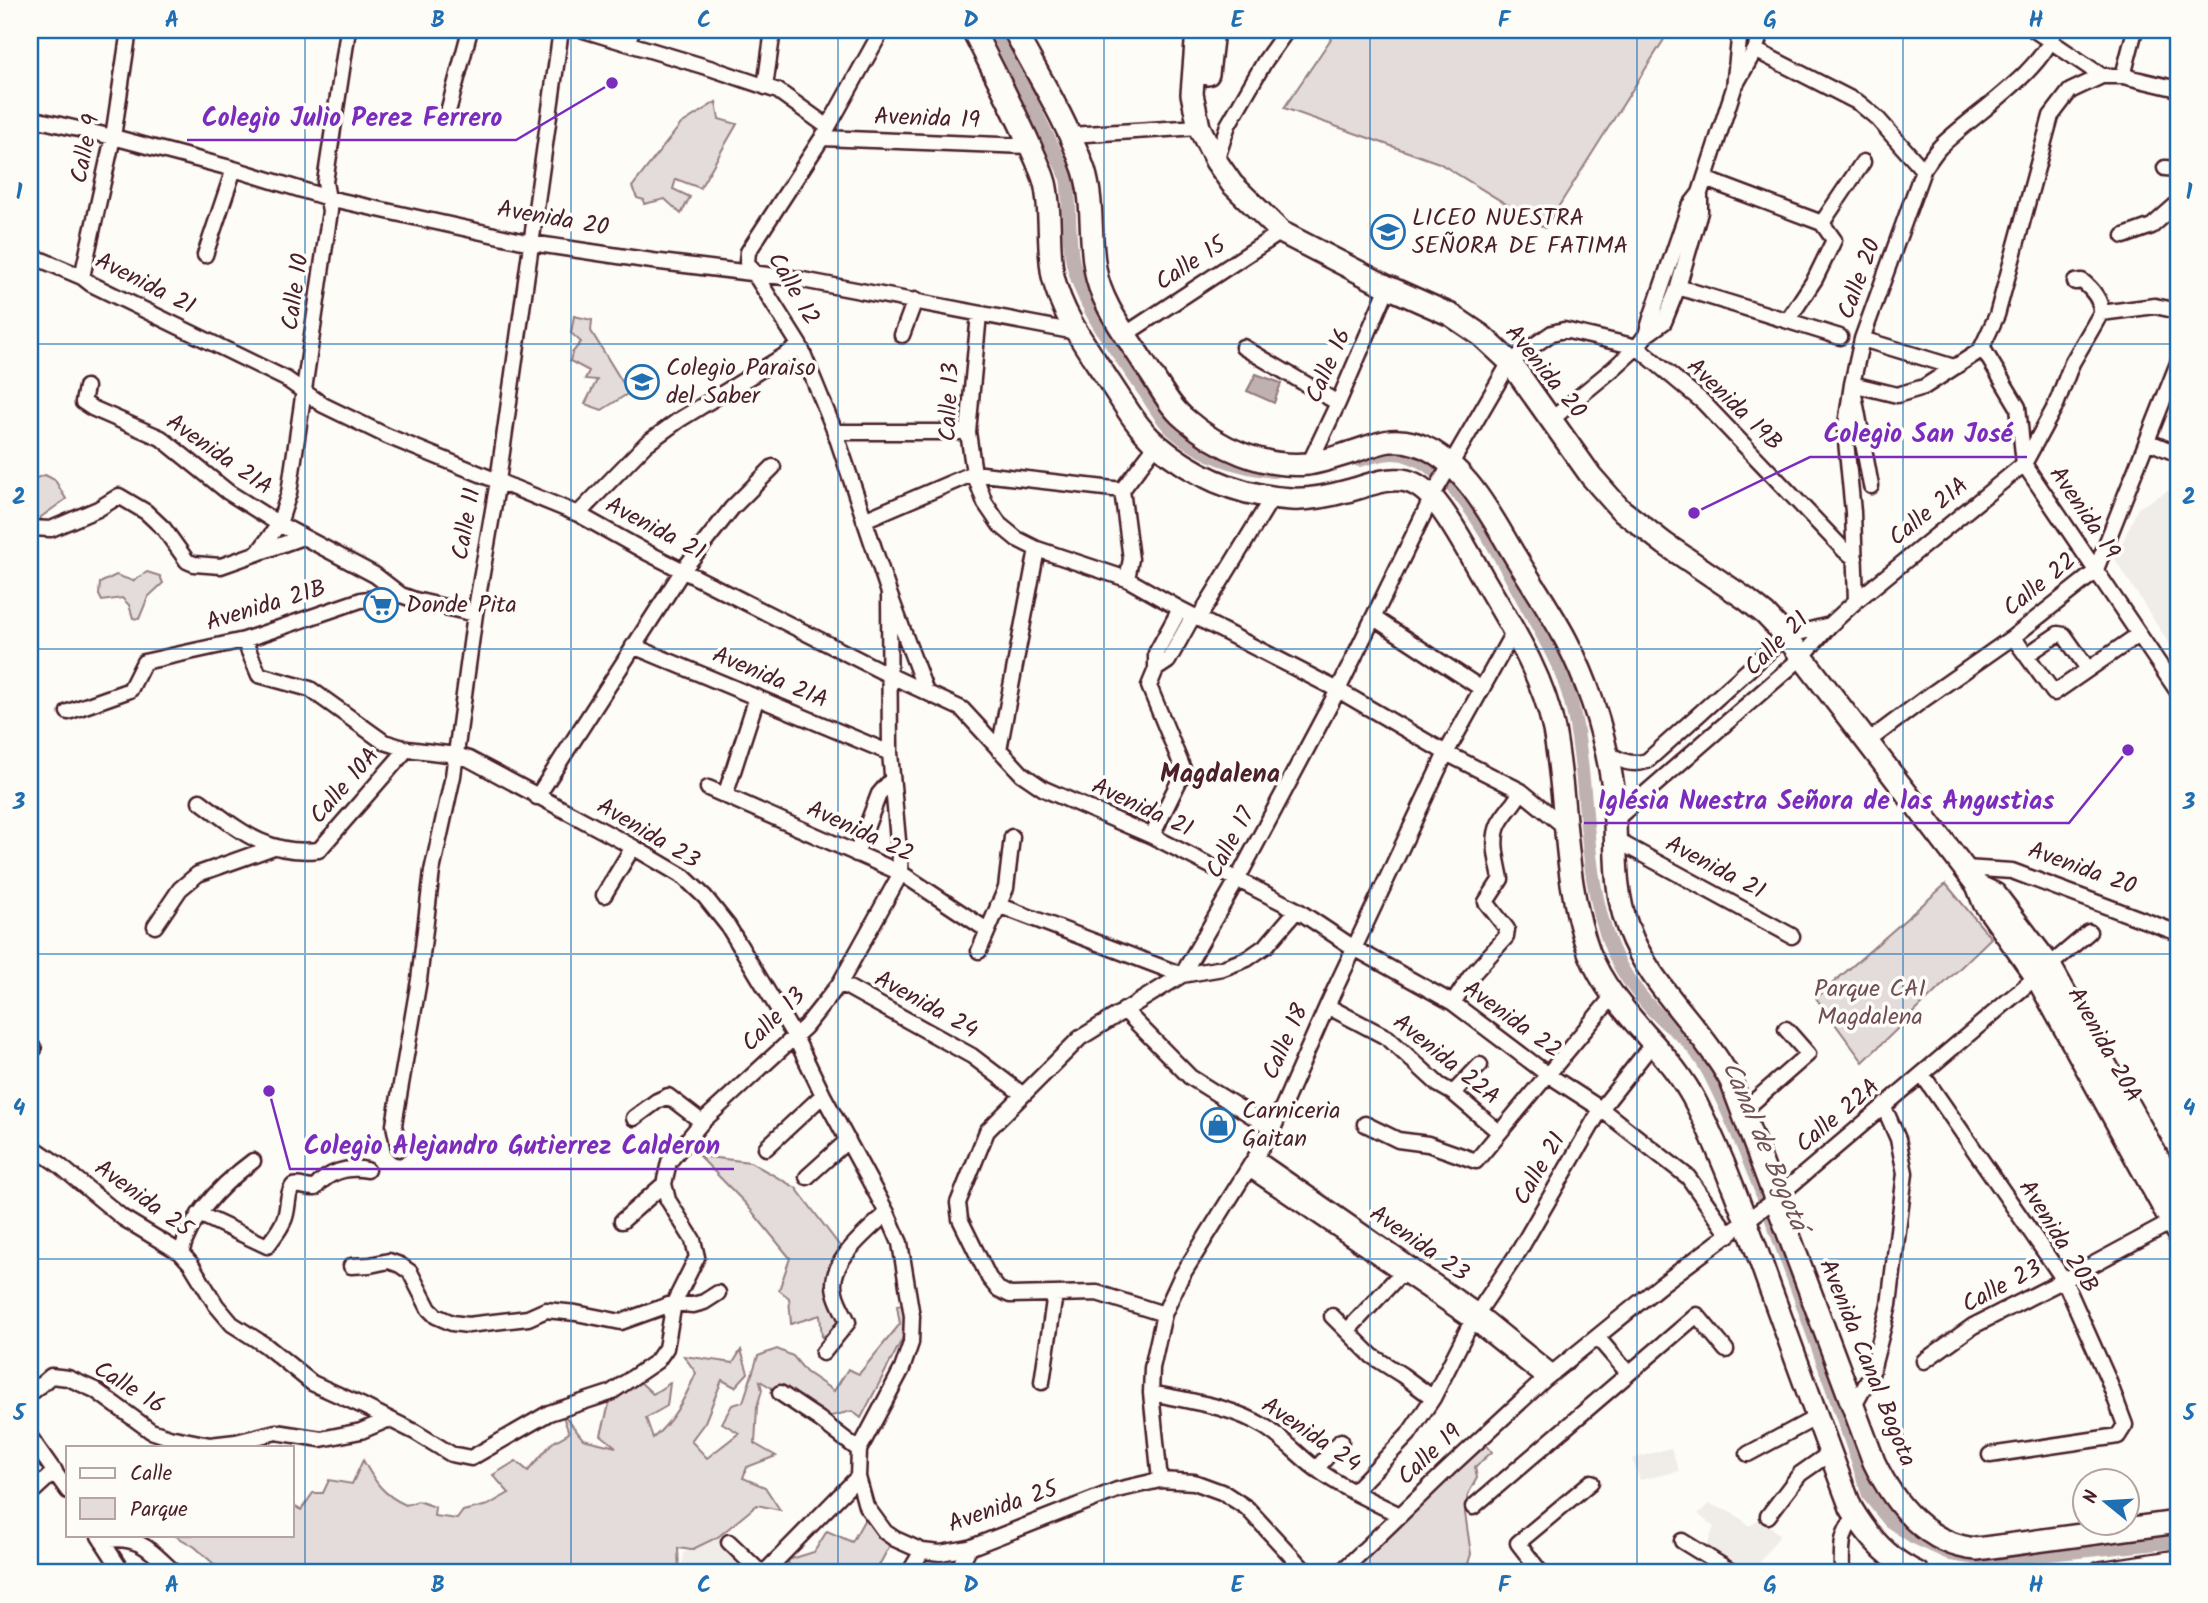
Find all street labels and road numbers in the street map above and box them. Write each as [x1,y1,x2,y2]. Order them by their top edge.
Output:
street label: Avenida 19 [873,98,981,140]
street label: Calle 9 [60,111,112,187]
street label: Avenida 20 [494,190,612,248]
street label: Calle 15 [1148,225,1236,302]
street label: Calle 20 [1827,233,1893,325]
street label: Avenida 21 [88,242,202,326]
street label: Calle 12 [756,245,830,333]
street label: Calle 10 [271,251,321,333]
street label: Avenida 20 [1494,316,1596,428]
street label: Calle 16 [1295,322,1363,410]
street label: Avenida 19B [1677,349,1791,461]
street label: Calle 13 [929,362,971,442]
street label: Avenida 21A [157,404,281,506]
street label: Avenida 19 [2038,458,2130,568]
street label: Calle 21A [1880,467,1978,557]
street label: Calle 11 [441,485,493,563]
street label: Avenida 21 [598,486,712,572]
street label: Calle 22 [1994,543,2086,627]
street label: Avenida 21B [201,569,331,643]
street label: Calle 21 [1735,602,1819,686]
street label: Avenida 21A [706,636,834,720]
street label: Calle 10A [300,739,390,833]
street label: Avenida 21 [1085,767,1199,849]
street label: Avenida 23 [589,788,707,880]
street label: Avenida 22 [800,790,920,874]
street label: Calle 17 [1196,799,1267,886]
street label: Avenida 21 [1658,825,1772,911]
street label: Avenida 20 [2022,831,2142,907]
street label: Avenida 24 [867,960,985,1050]
street label: Avenida 22 [1454,970,1570,1070]
street label: Calle 13 [732,978,816,1062]
street label: Avenida 20A [2056,980,2152,1110]
street label: Calle 18 [1252,997,1320,1086]
street label: Avenida 22A [1383,1004,1509,1116]
street label: Calle 22A [1787,1069,1889,1163]
street label: Calle 21 [1503,1125,1577,1213]
street label: Avenida 25 [86,1150,202,1249]
street label: Avenida 20B [2008,1172,2108,1302]
street label: Avenida 23 [1361,1195,1477,1293]
street label: Calle 23 [1955,1250,2049,1324]
street label: Avenida Canal Bogota [1808,1253,1926,1473]
street label: Calle 16 [85,1351,173,1425]
street label: Avenida 24 [1253,1387,1369,1483]
street label: Calle 19 [1389,1414,1472,1496]
street label: Avenida 25 [943,1469,1065,1544]

